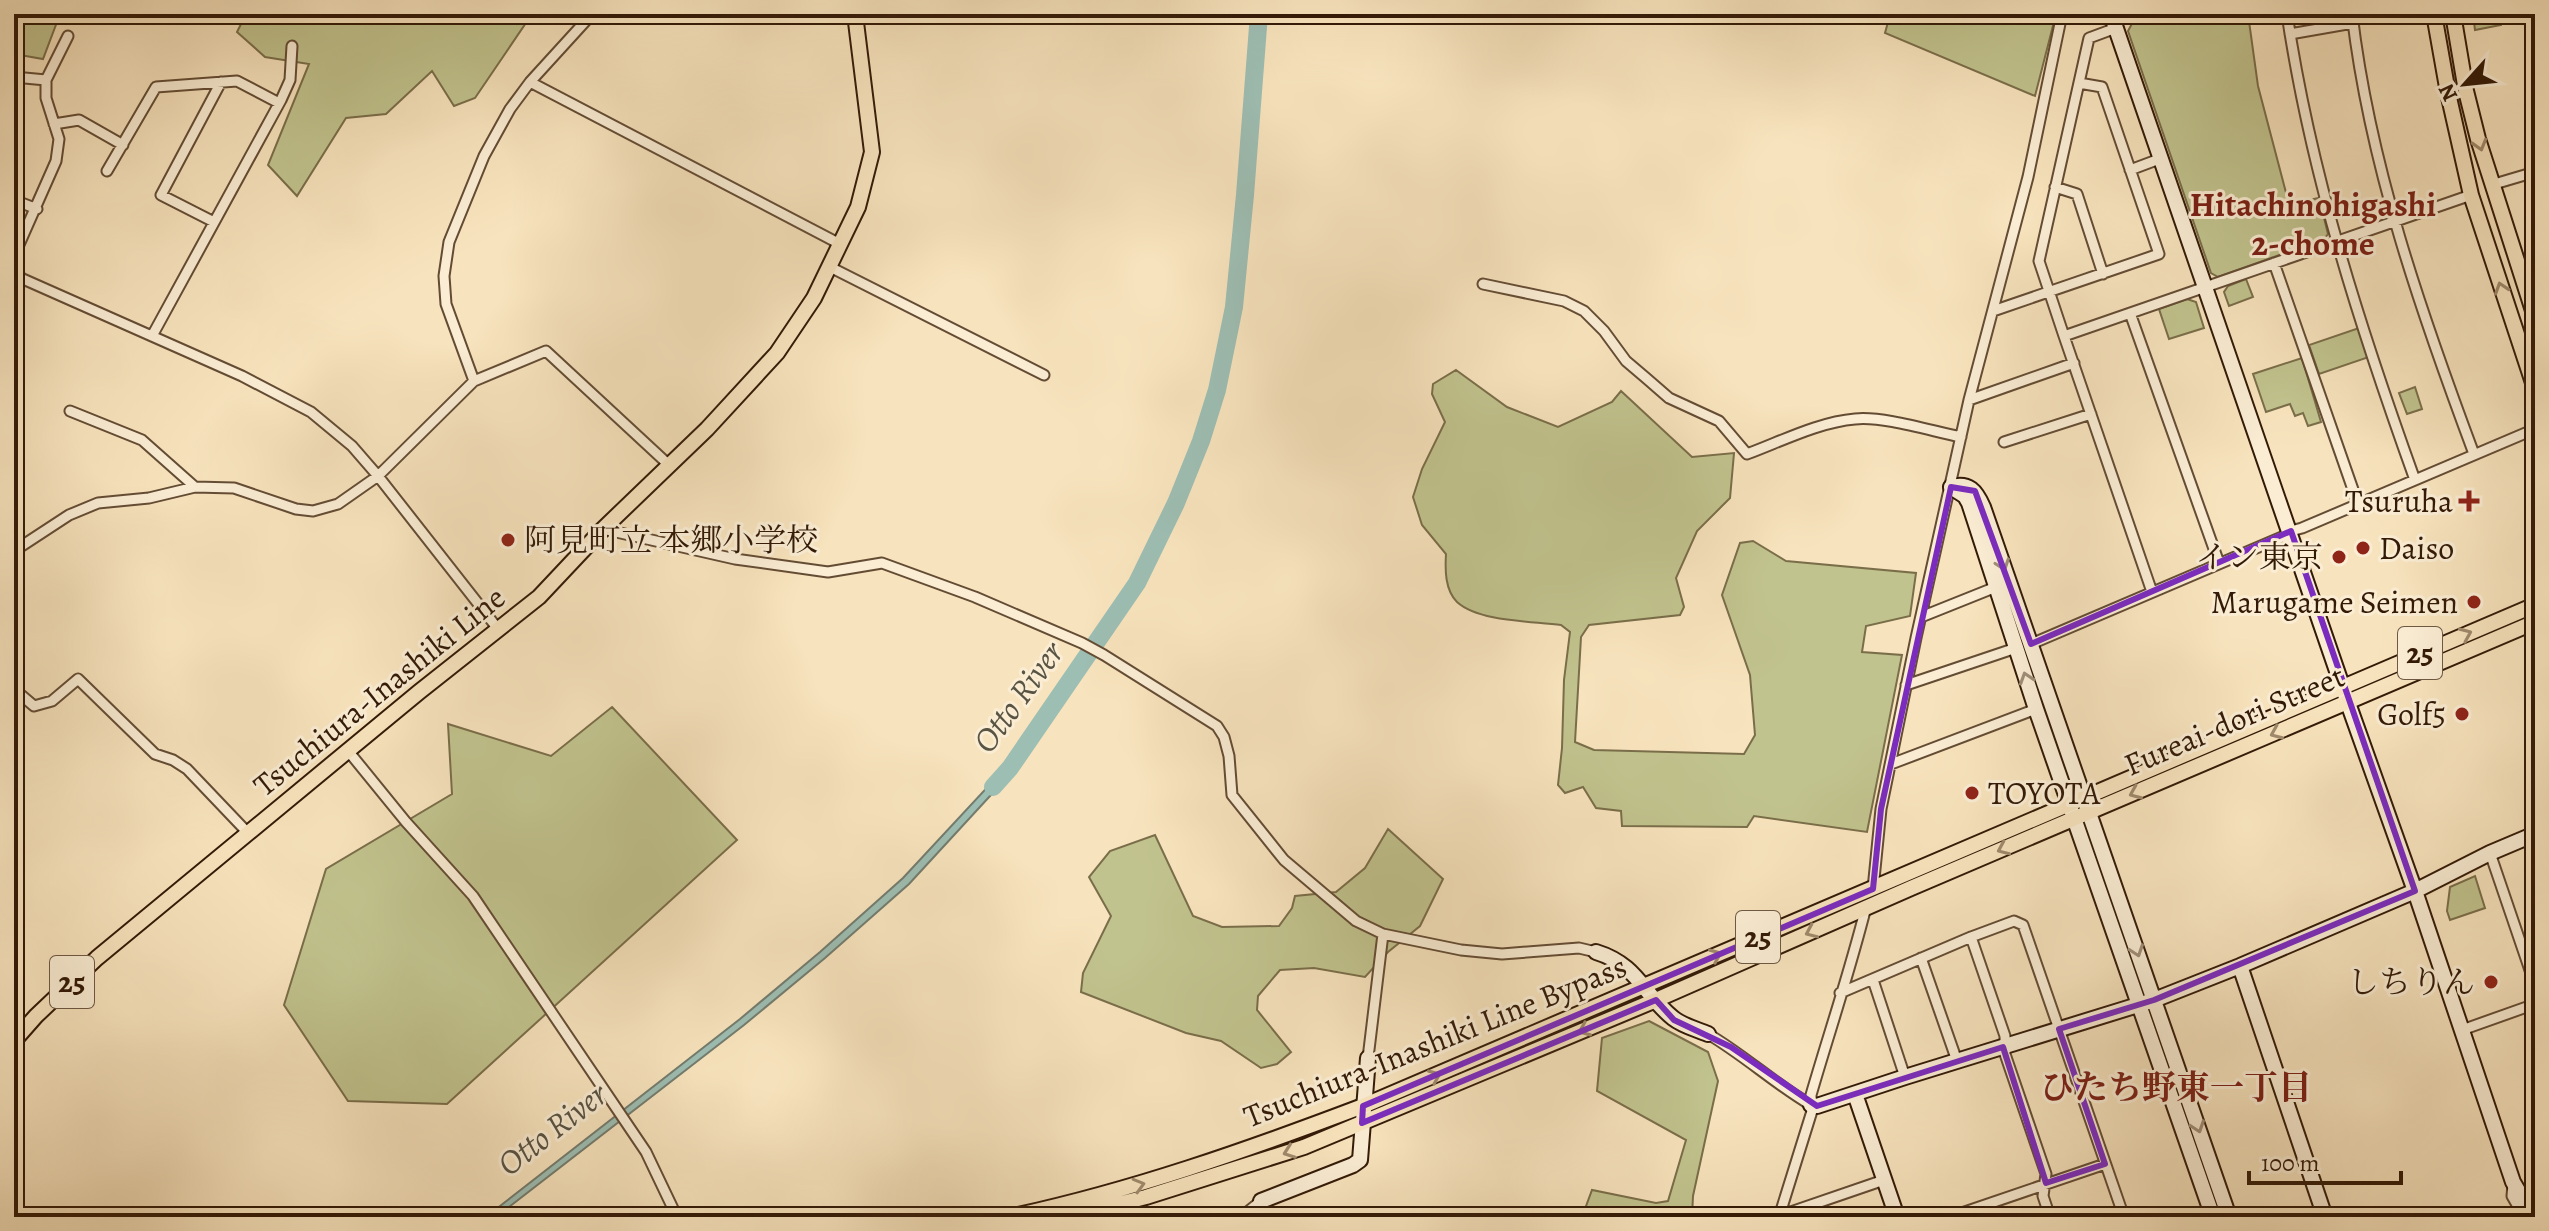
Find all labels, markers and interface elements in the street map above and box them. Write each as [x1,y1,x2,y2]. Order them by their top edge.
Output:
north arrow [2425,44,2505,124]
text: N [2431,79,2465,107]
one-way arrow [2471,138,2487,152]
district label: Hitachinohigashi 2-chome [2190,181,2436,267]
one-way arrow [2494,282,2510,296]
place label: Tsuruha [2345,479,2453,523]
marker: Tsuruha [2460,492,2478,510]
place label: 阿見町立 本郷小学校 [524,518,818,562]
place label: Daiso [2379,526,2454,570]
marker: 阿見町立 本郷小学校 [499,531,517,549]
place label: イン東京 [2195,535,2323,579]
marker: Daiso [2354,539,2372,557]
marker: イン東京 [2330,548,2348,566]
one-way arrow [1994,558,2010,572]
street label: Tsuchiura-Inashiki Line [244,576,514,806]
place label: Marugame Seimen [2211,580,2458,624]
marker: Marugame Seimen [2465,593,2483,611]
road number: 25 [2398,627,2442,679]
one-way arrow [2458,627,2472,643]
water label: Otto River [962,631,1075,762]
street label: Fureai-dori Street [2117,654,2351,786]
one-way arrow [2019,671,2035,685]
place label: Golf5 [2377,692,2446,736]
marker: Golf5 [2453,705,2471,723]
one-way arrow [2270,724,2284,740]
place label: TOYOTA [1988,771,2102,815]
one-way arrow [2129,783,2143,799]
marker: TOYOTA [1963,784,1981,802]
one-way arrow [1997,839,2012,855]
road number: 25 [1736,911,1780,963]
one-way arrow [1804,922,1819,938]
one-way arrow [2128,943,2144,957]
street label: Tsuchiura-Inashiki Line Bypass [1237,944,1633,1138]
one-way arrow [1708,948,1722,965]
road number: 25 [50,956,94,1008]
place label: しちりん [2347,960,2475,1004]
marker: しちりん [2482,973,2500,991]
one-way arrow [1578,1021,1592,1037]
district label: ひたち野東一丁目 [2040,1064,2312,1111]
one-way arrow [1427,1069,1441,1085]
water label: Otto River [487,1070,618,1187]
one-way arrow [2188,1119,2204,1133]
scale bar [2249,1135,2401,1185]
one-way arrow [1283,1142,1297,1159]
text: 100 m [2261,1147,2320,1179]
one-way arrow [1131,1177,1145,1194]

